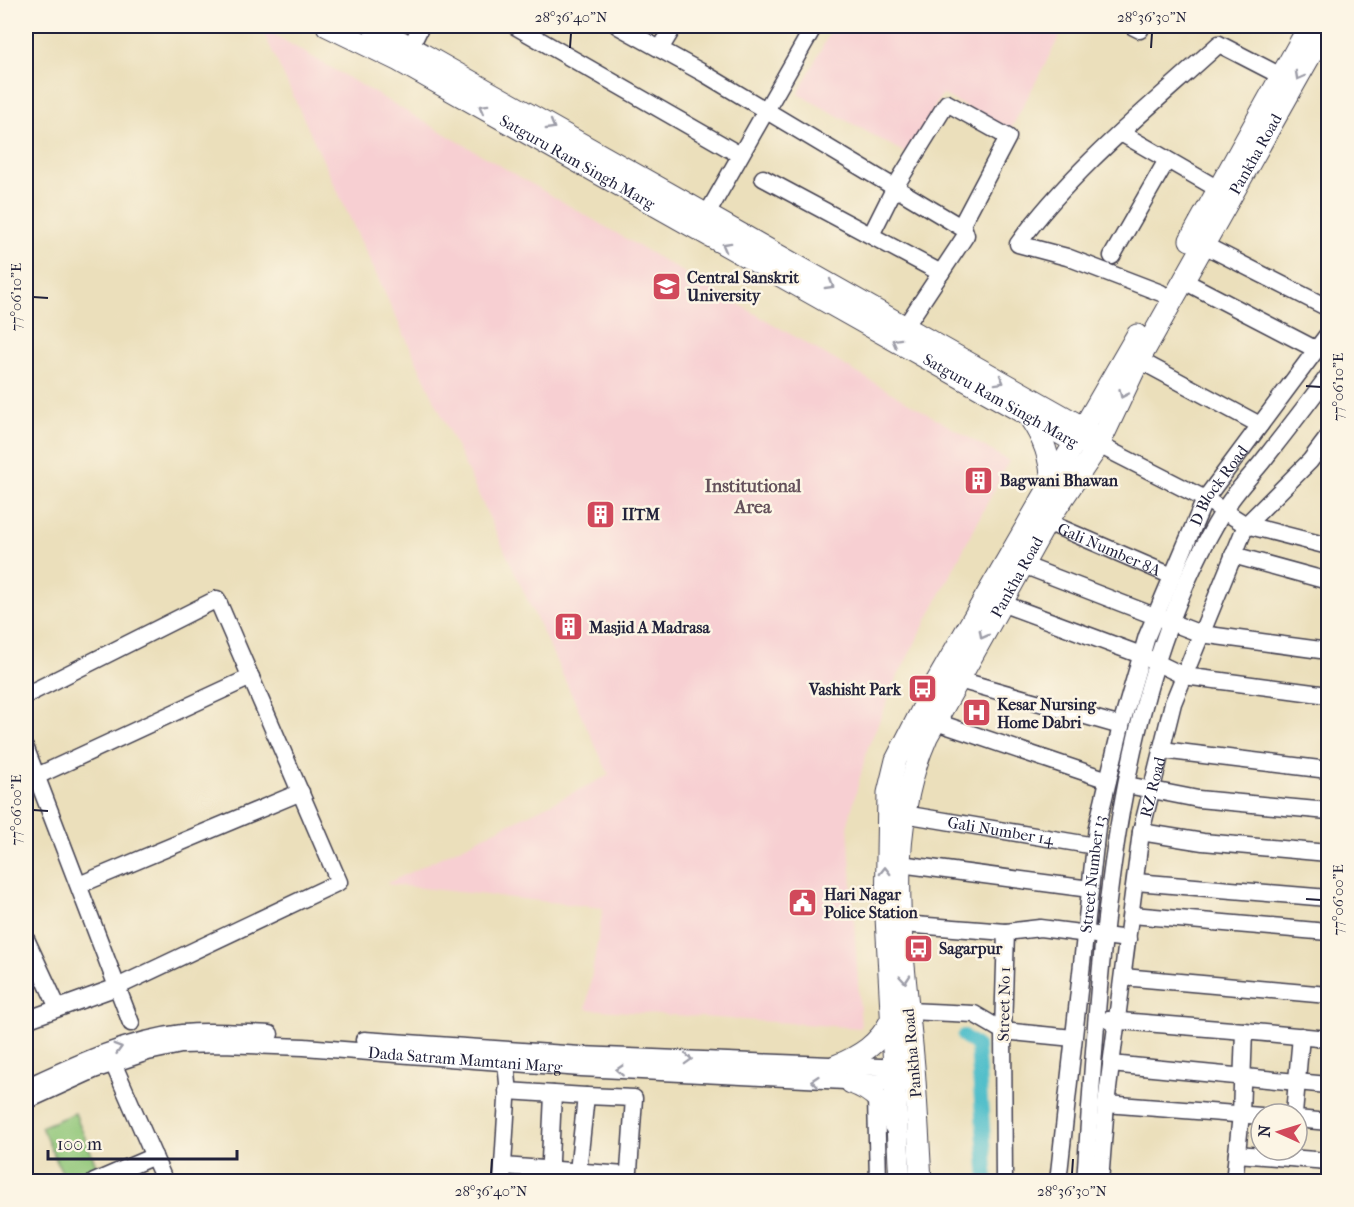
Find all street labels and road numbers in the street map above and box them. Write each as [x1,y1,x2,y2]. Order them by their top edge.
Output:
street label: Satguru Ram Singh Marg [497,110,659,213]
street label: Pankha Road [1225,110,1285,198]
street label: Satguru Ram Singh Marg [920,349,1082,452]
street label: D Block Road [1185,441,1252,528]
street label: Gali Number 8A [1055,518,1164,580]
street label: Pankha Road [986,533,1047,621]
street label: RZ Road [1136,754,1169,819]
street label: Gali Number 14 [946,812,1056,849]
street label: Street Number 13 [1076,813,1109,934]
street label: Street No 1 [994,966,1014,1042]
street label: Pankha Road [899,1007,925,1099]
street label: Dada Satram Mamtani Marg [367,1042,563,1076]

